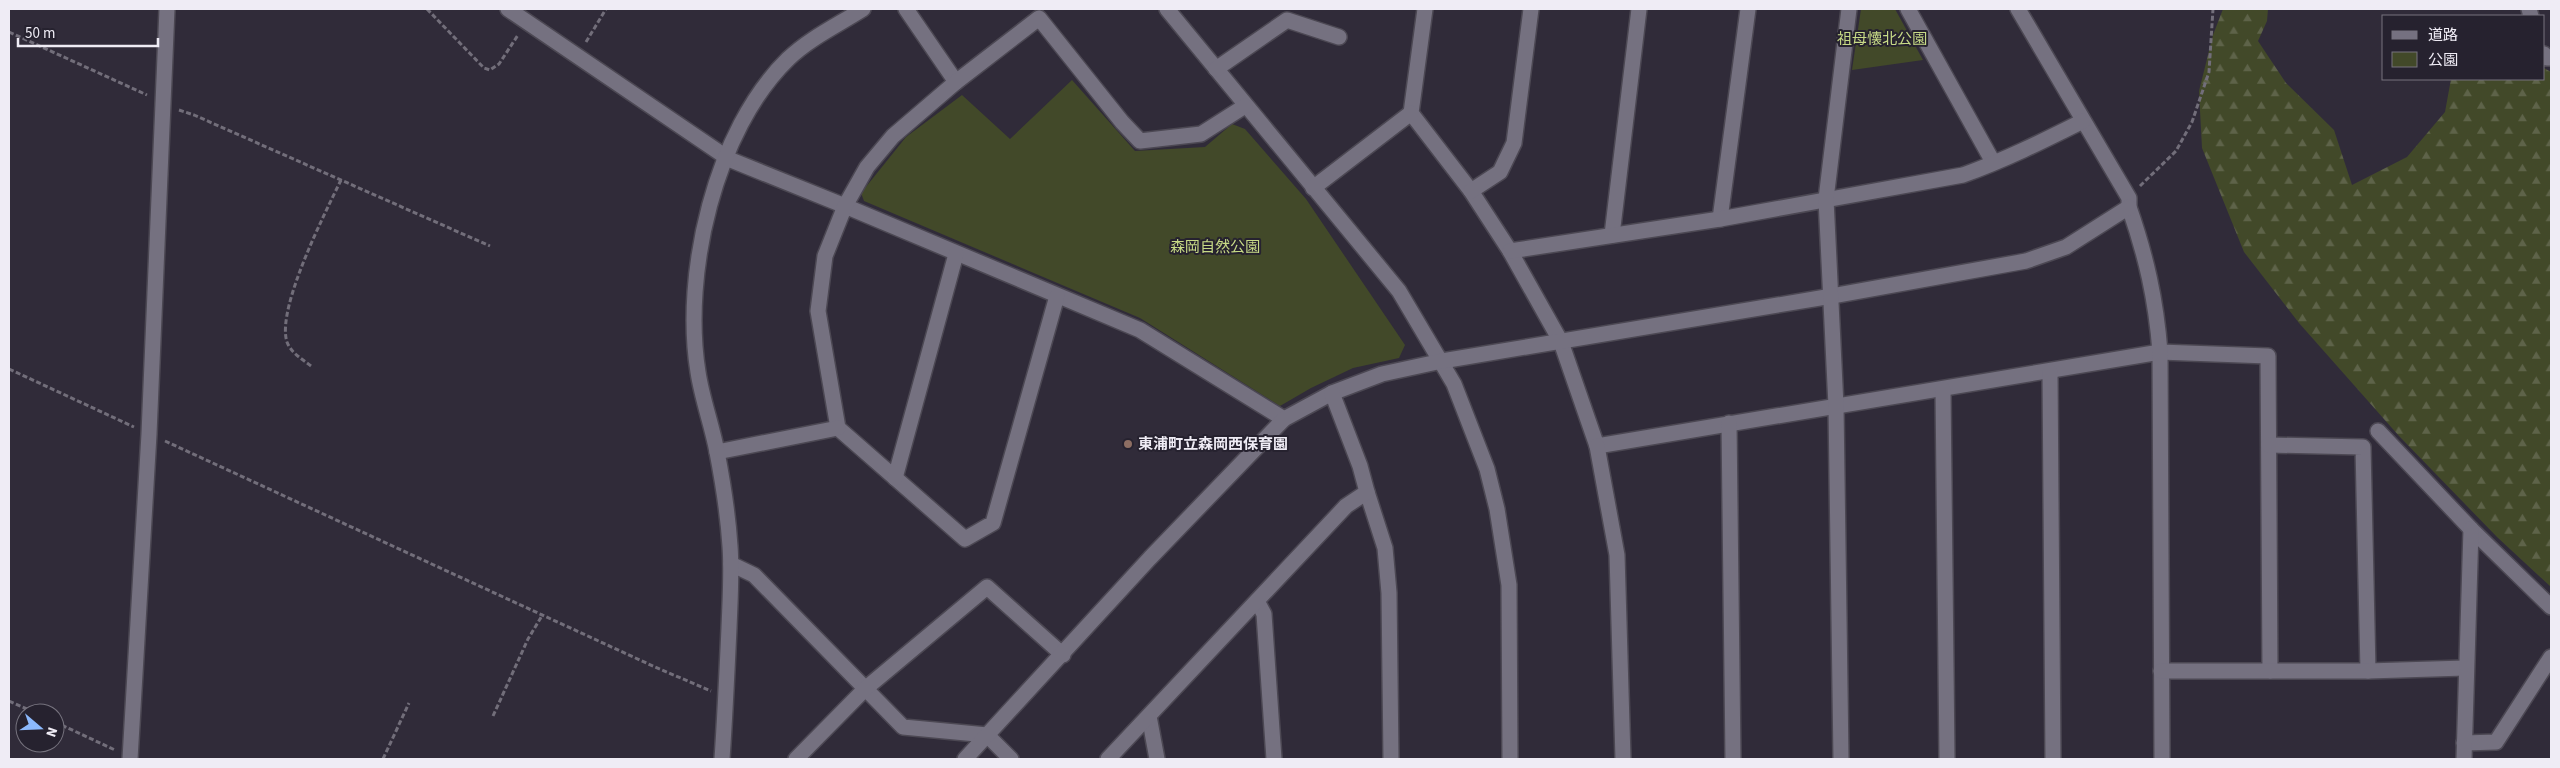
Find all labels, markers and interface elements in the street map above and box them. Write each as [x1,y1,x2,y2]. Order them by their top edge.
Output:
scale bar [18,15,158,47]
legend [2382,15,2545,80]
text: 50 m [25,23,55,44]
text: 道路 [2428,25,2458,46]
park label: 祖母懐北公園 [1837,29,1927,50]
text: 公園 [2428,50,2458,71]
park label: 森岡自然公園 [1170,237,1260,258]
place label: 東浦町立森岡西保育園 [1138,434,1288,455]
marker: 東浦町立森岡西保育園 [1122,438,1134,450]
north arrow [15,703,65,753]
text: N [40,724,62,740]

